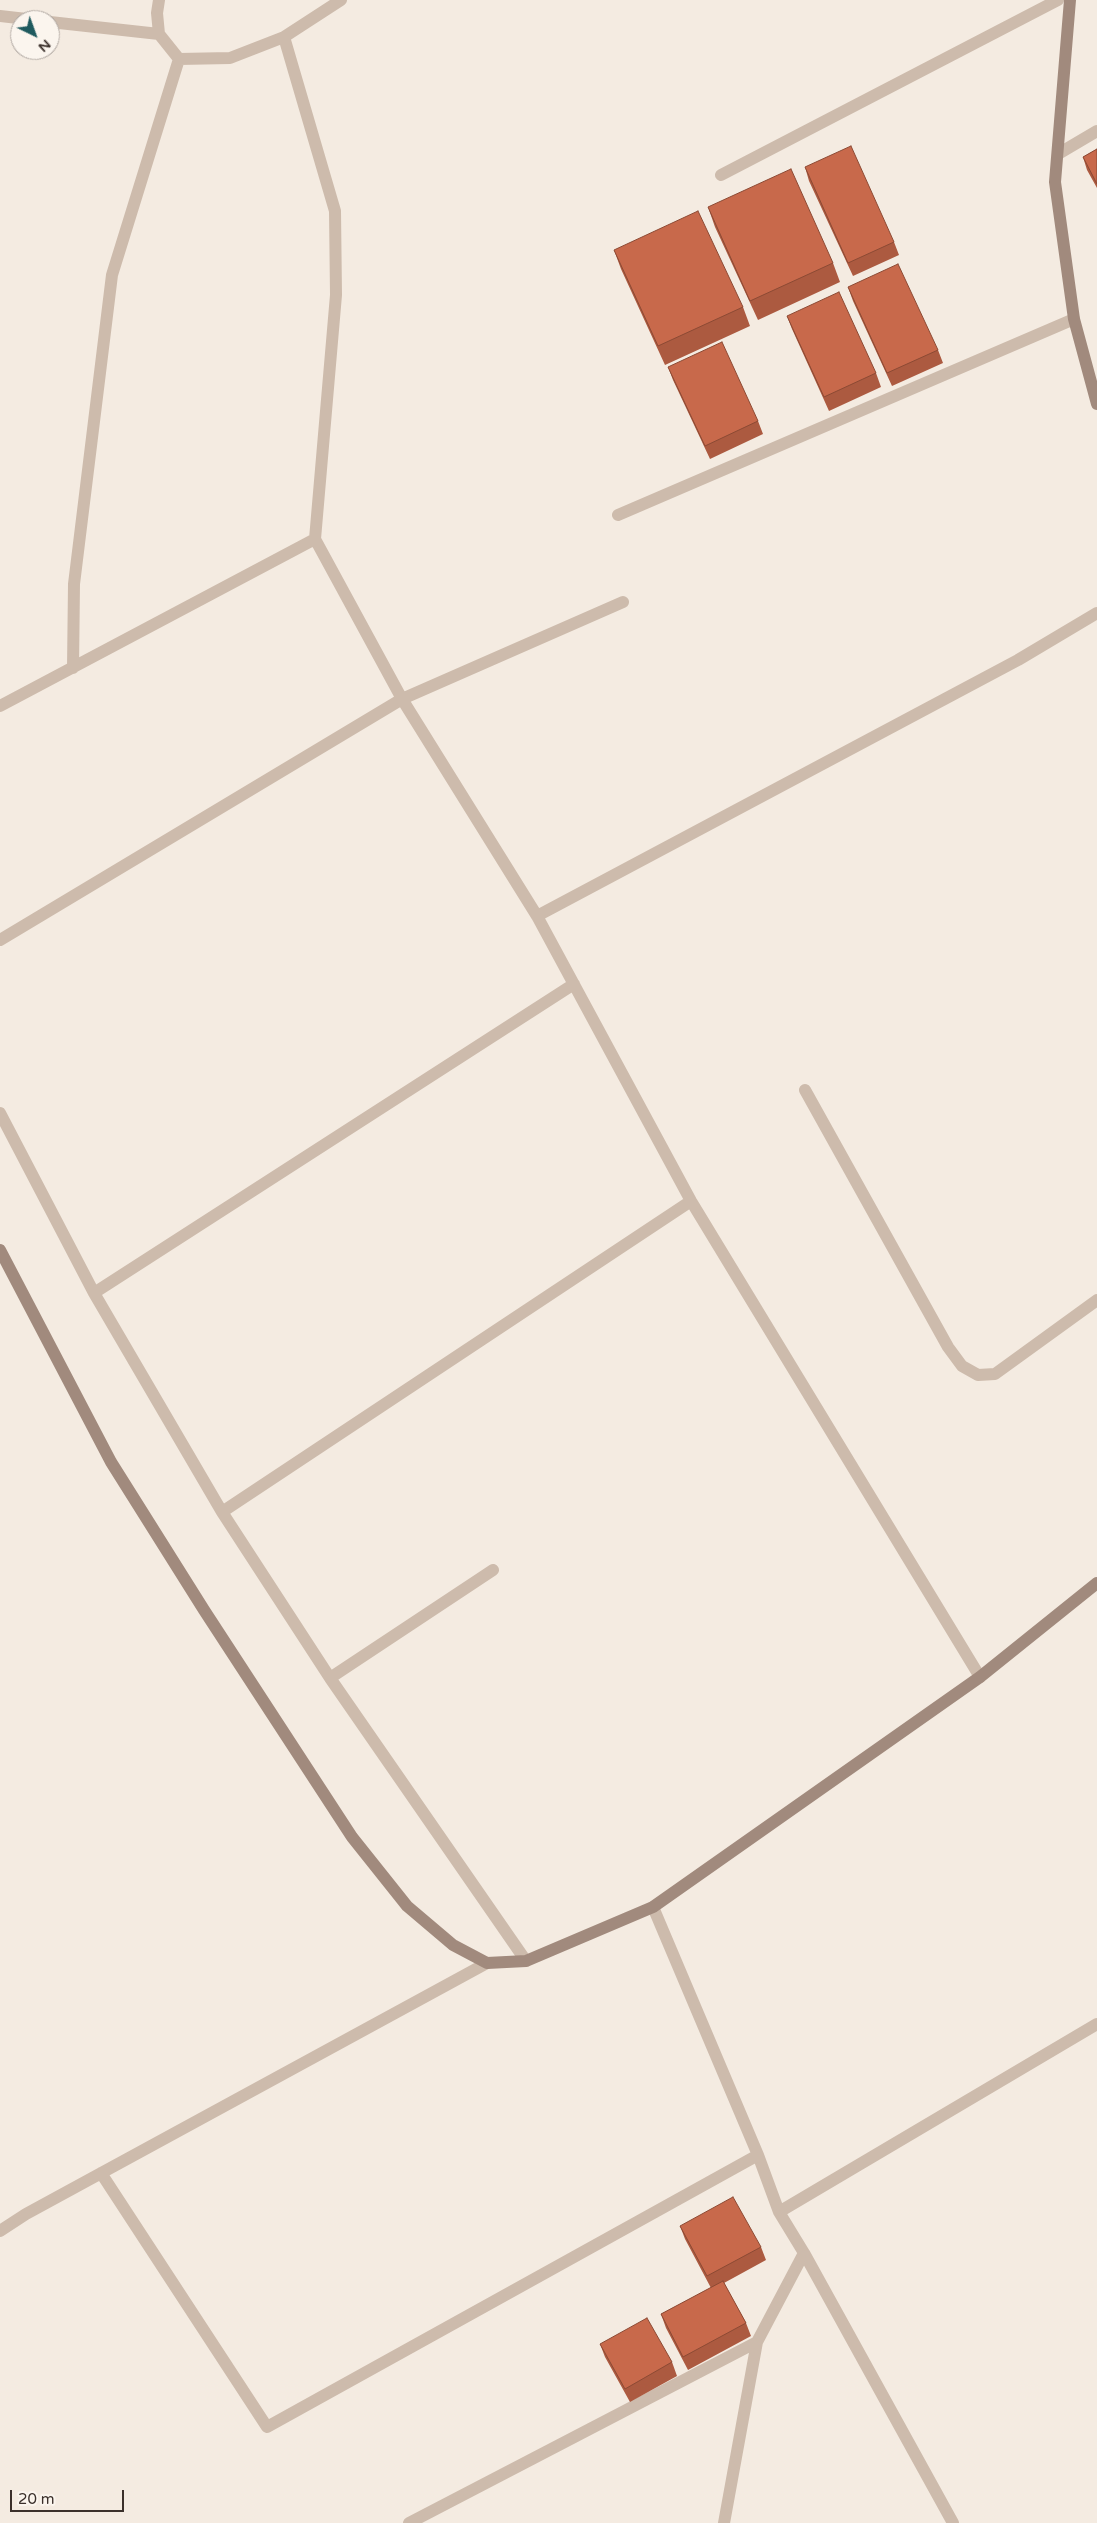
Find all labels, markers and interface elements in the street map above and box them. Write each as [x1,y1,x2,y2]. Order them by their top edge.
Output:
north arrow [10,10,60,60]
text: N [35,36,55,56]
scale bar [12,2480,126,2512]
text: 20 m [18,2490,55,2508]

